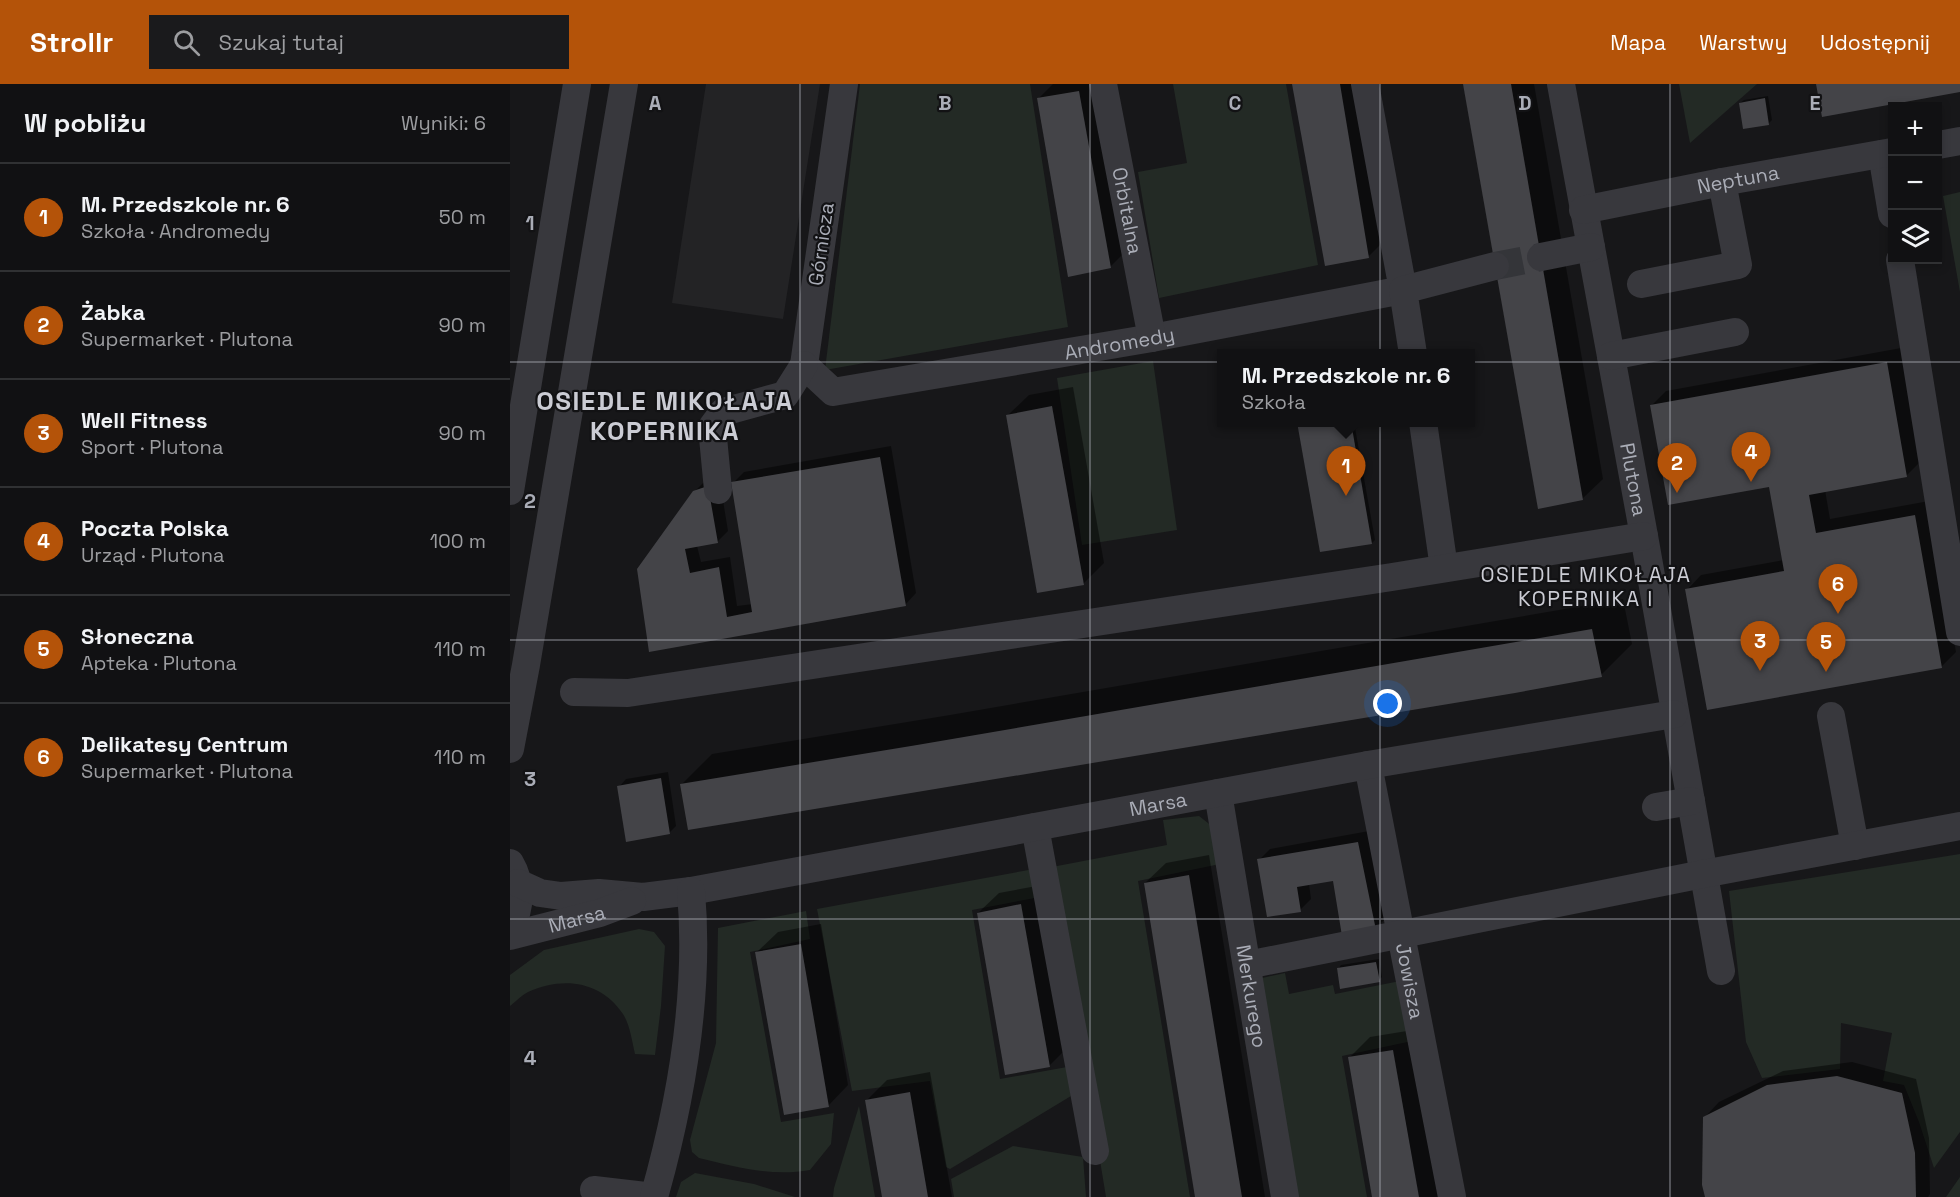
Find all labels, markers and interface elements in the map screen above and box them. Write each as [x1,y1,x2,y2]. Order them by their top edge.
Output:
search box [149,15,569,69]
text: Strollr [30,24,113,60]
icon: search [170,26,203,59]
text: Szukaj tutaj [218,28,344,56]
text: Mapa [1610,29,1666,56]
text: Warstwy [1699,29,1787,56]
text: Udostępnij [1820,29,1930,56]
text: A [649,90,662,116]
text: B [938,90,952,116]
text: C [1229,90,1242,116]
text: D [1518,90,1532,116]
text: E [1809,90,1821,116]
map controls [1888,102,1942,264]
button: + [1888,102,1942,156]
text: W pobliżu [24,106,146,140]
text: Wyniki: 6 [401,110,486,136]
button: − [1888,156,1942,210]
street label: Neptuna [1695,159,1781,200]
street label: Orbitalna [1106,165,1149,256]
text: M. Przedszkole nr. 6 [81,190,290,218]
street label: Górnicza [802,201,840,287]
text: 1 [39,204,48,230]
text: 50 m [439,204,486,230]
text: 1 [525,210,535,236]
button: layers [1888,210,1942,264]
text: Szkoła · Andromedy [81,218,270,244]
text: Żabka [81,298,145,326]
text: 2 [38,312,49,338]
text: 90 m [439,312,486,338]
street label: Andromedy [1062,321,1177,366]
text: Supermarket · Plutona [81,326,293,352]
popup [1217,349,1475,427]
text: M. Przedszkole nr. 6 [1242,361,1450,389]
district label: OSIEDLE MIKOŁAJA KOPERNIKA [536,384,794,448]
text: Szkoła [1242,389,1306,415]
text: Well Fitness [81,406,208,434]
text: 3 [37,420,50,446]
text: 90 m [439,420,486,446]
pin: 4 [1732,432,1770,482]
text: Sport · Plutona [81,434,223,460]
street label: Plutona [1614,441,1653,518]
pin: 2 [1658,444,1696,493]
pin: 1 [1326,446,1366,496]
text: 2 [524,488,536,514]
text: Poczta Polska [81,514,229,542]
text: 4 [37,528,50,554]
text: 100 m [430,528,486,554]
text: Urząd · Plutona [81,542,224,568]
district label: OSIEDLE MIKOŁAJA KOPERNIKA I [1481,561,1691,612]
pin: 6 [1818,564,1858,614]
text: Słoneczna [81,622,194,650]
pin: 3 [1740,622,1780,671]
pin: 5 [1806,622,1846,672]
text: 5 [38,636,50,662]
text: 110 m [434,636,486,662]
text: Apteka · Plutona [81,650,237,676]
your location [1373,689,1402,718]
text: Delikatesy Centrum [81,730,288,758]
text: 6 [37,744,50,770]
text: 110 m [434,744,486,770]
text: Supermarket · Plutona [81,758,293,784]
text: 3 [524,766,536,792]
street label: Marsa [1127,786,1189,822]
street label: Marsa [545,899,608,939]
street label: Jowisza [1390,941,1430,1021]
street label: Merkurego [1230,943,1273,1050]
text: 4 [524,1045,537,1071]

